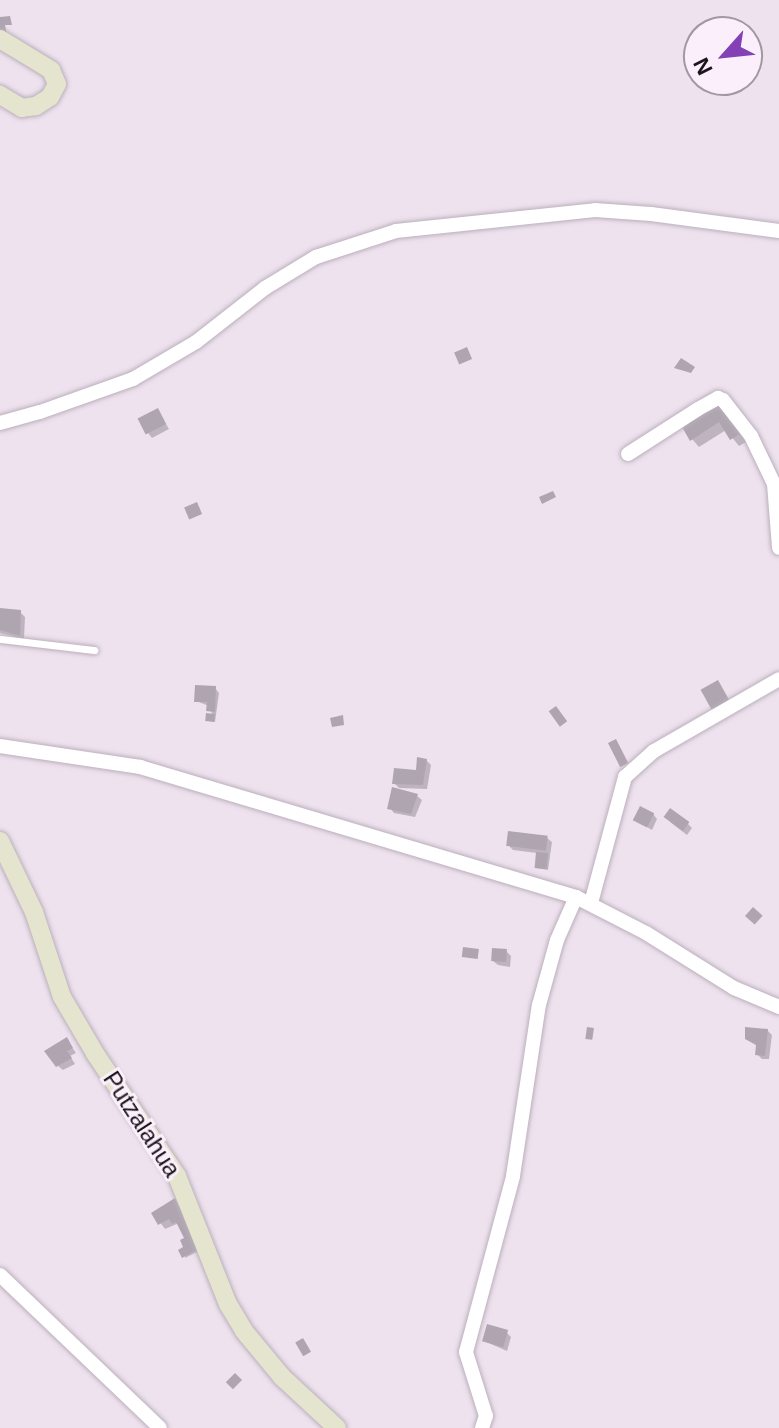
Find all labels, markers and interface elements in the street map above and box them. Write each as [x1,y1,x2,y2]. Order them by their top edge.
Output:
north arrow [683,16,763,96]
text: N [688,53,718,79]
street label: Putzalahua [97,1066,187,1182]

